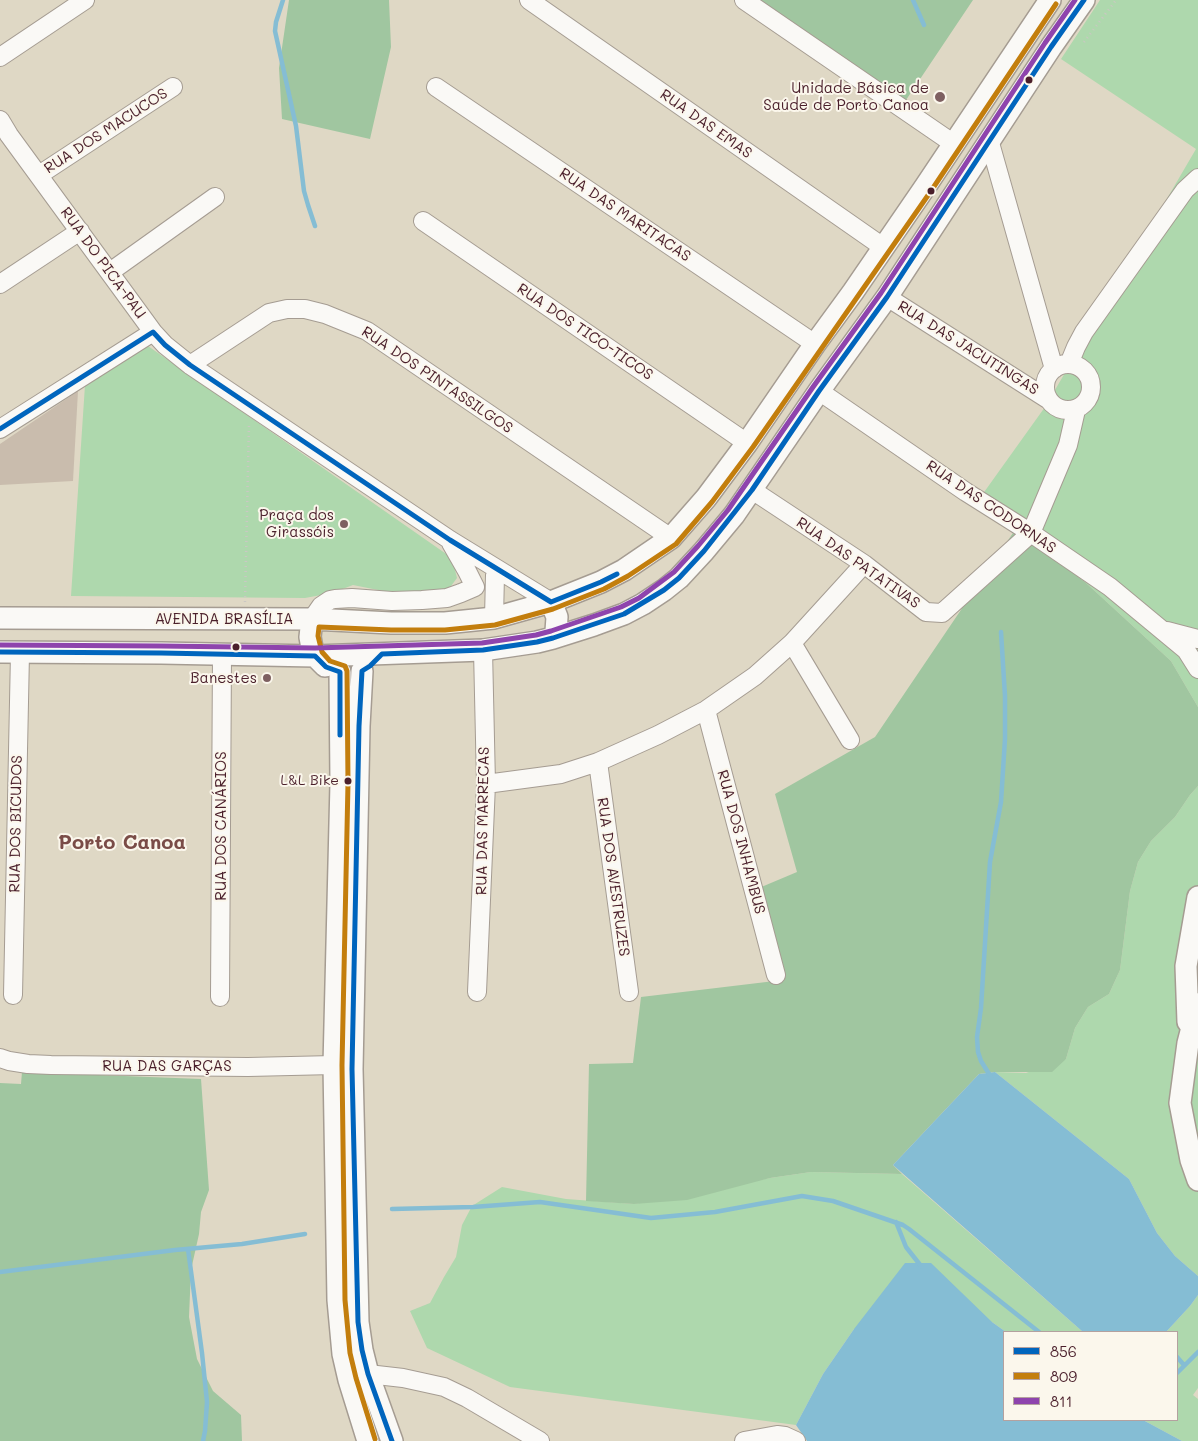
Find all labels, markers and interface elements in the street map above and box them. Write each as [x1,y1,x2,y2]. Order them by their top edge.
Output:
unlabelled marker [1024,75,1034,85]
place label: Unidade Básica de Saúde de Porto Canoa [763,79,929,114]
street label: RUA DOS MACUCOS [41,84,171,178]
street label: RUA DAS EMAS [657,86,755,162]
marker: Unidade Básica de Saúde de Porto Canoa [933,90,947,104]
street label: RUA DAS MARITACAS [556,164,694,266]
unlabelled marker [926,186,936,196]
street label: RUA DO PICA-PAU [57,204,149,322]
street label: RUA DOS TICO-TICOS [514,280,656,384]
street label: RUA DAS JACUTINGAS [894,297,1042,399]
street label: RUA DOS PINTASSILGOS [358,323,516,437]
street label: RUA DAS CODORNAS [923,457,1059,557]
place label: Praça dos Girassóis [259,506,334,541]
street label: RUA DAS PATATIVAS [793,513,923,613]
marker: Praça dos Girassóis [338,518,350,530]
street label: AVENIDA BRASÍLIA [155,610,293,628]
unlabelled marker [231,642,241,652]
place label: Banestes [190,669,257,687]
marker: Banestes [261,672,273,684]
street label: RUA DAS MARRECAS [473,747,493,895]
street label: RUA DOS CANÁRIOS [212,751,230,901]
street label: RUA DOS BICUDOS [6,755,26,893]
street label: RUA DOS INHAMBUS [713,768,769,916]
place label: L&L Bike [281,773,339,789]
marker: L&L Bike [343,776,353,786]
street label: RUA DOS AVESTRUZES [593,796,633,958]
district label: Porto Canoa [58,831,186,855]
street label: RUA DAS GARÇAS [102,1057,232,1075]
legend [1003,1331,1178,1421]
text: 856 [1050,1341,1077,1361]
text: 809 [1050,1366,1077,1386]
text: 811 [1050,1391,1073,1411]

